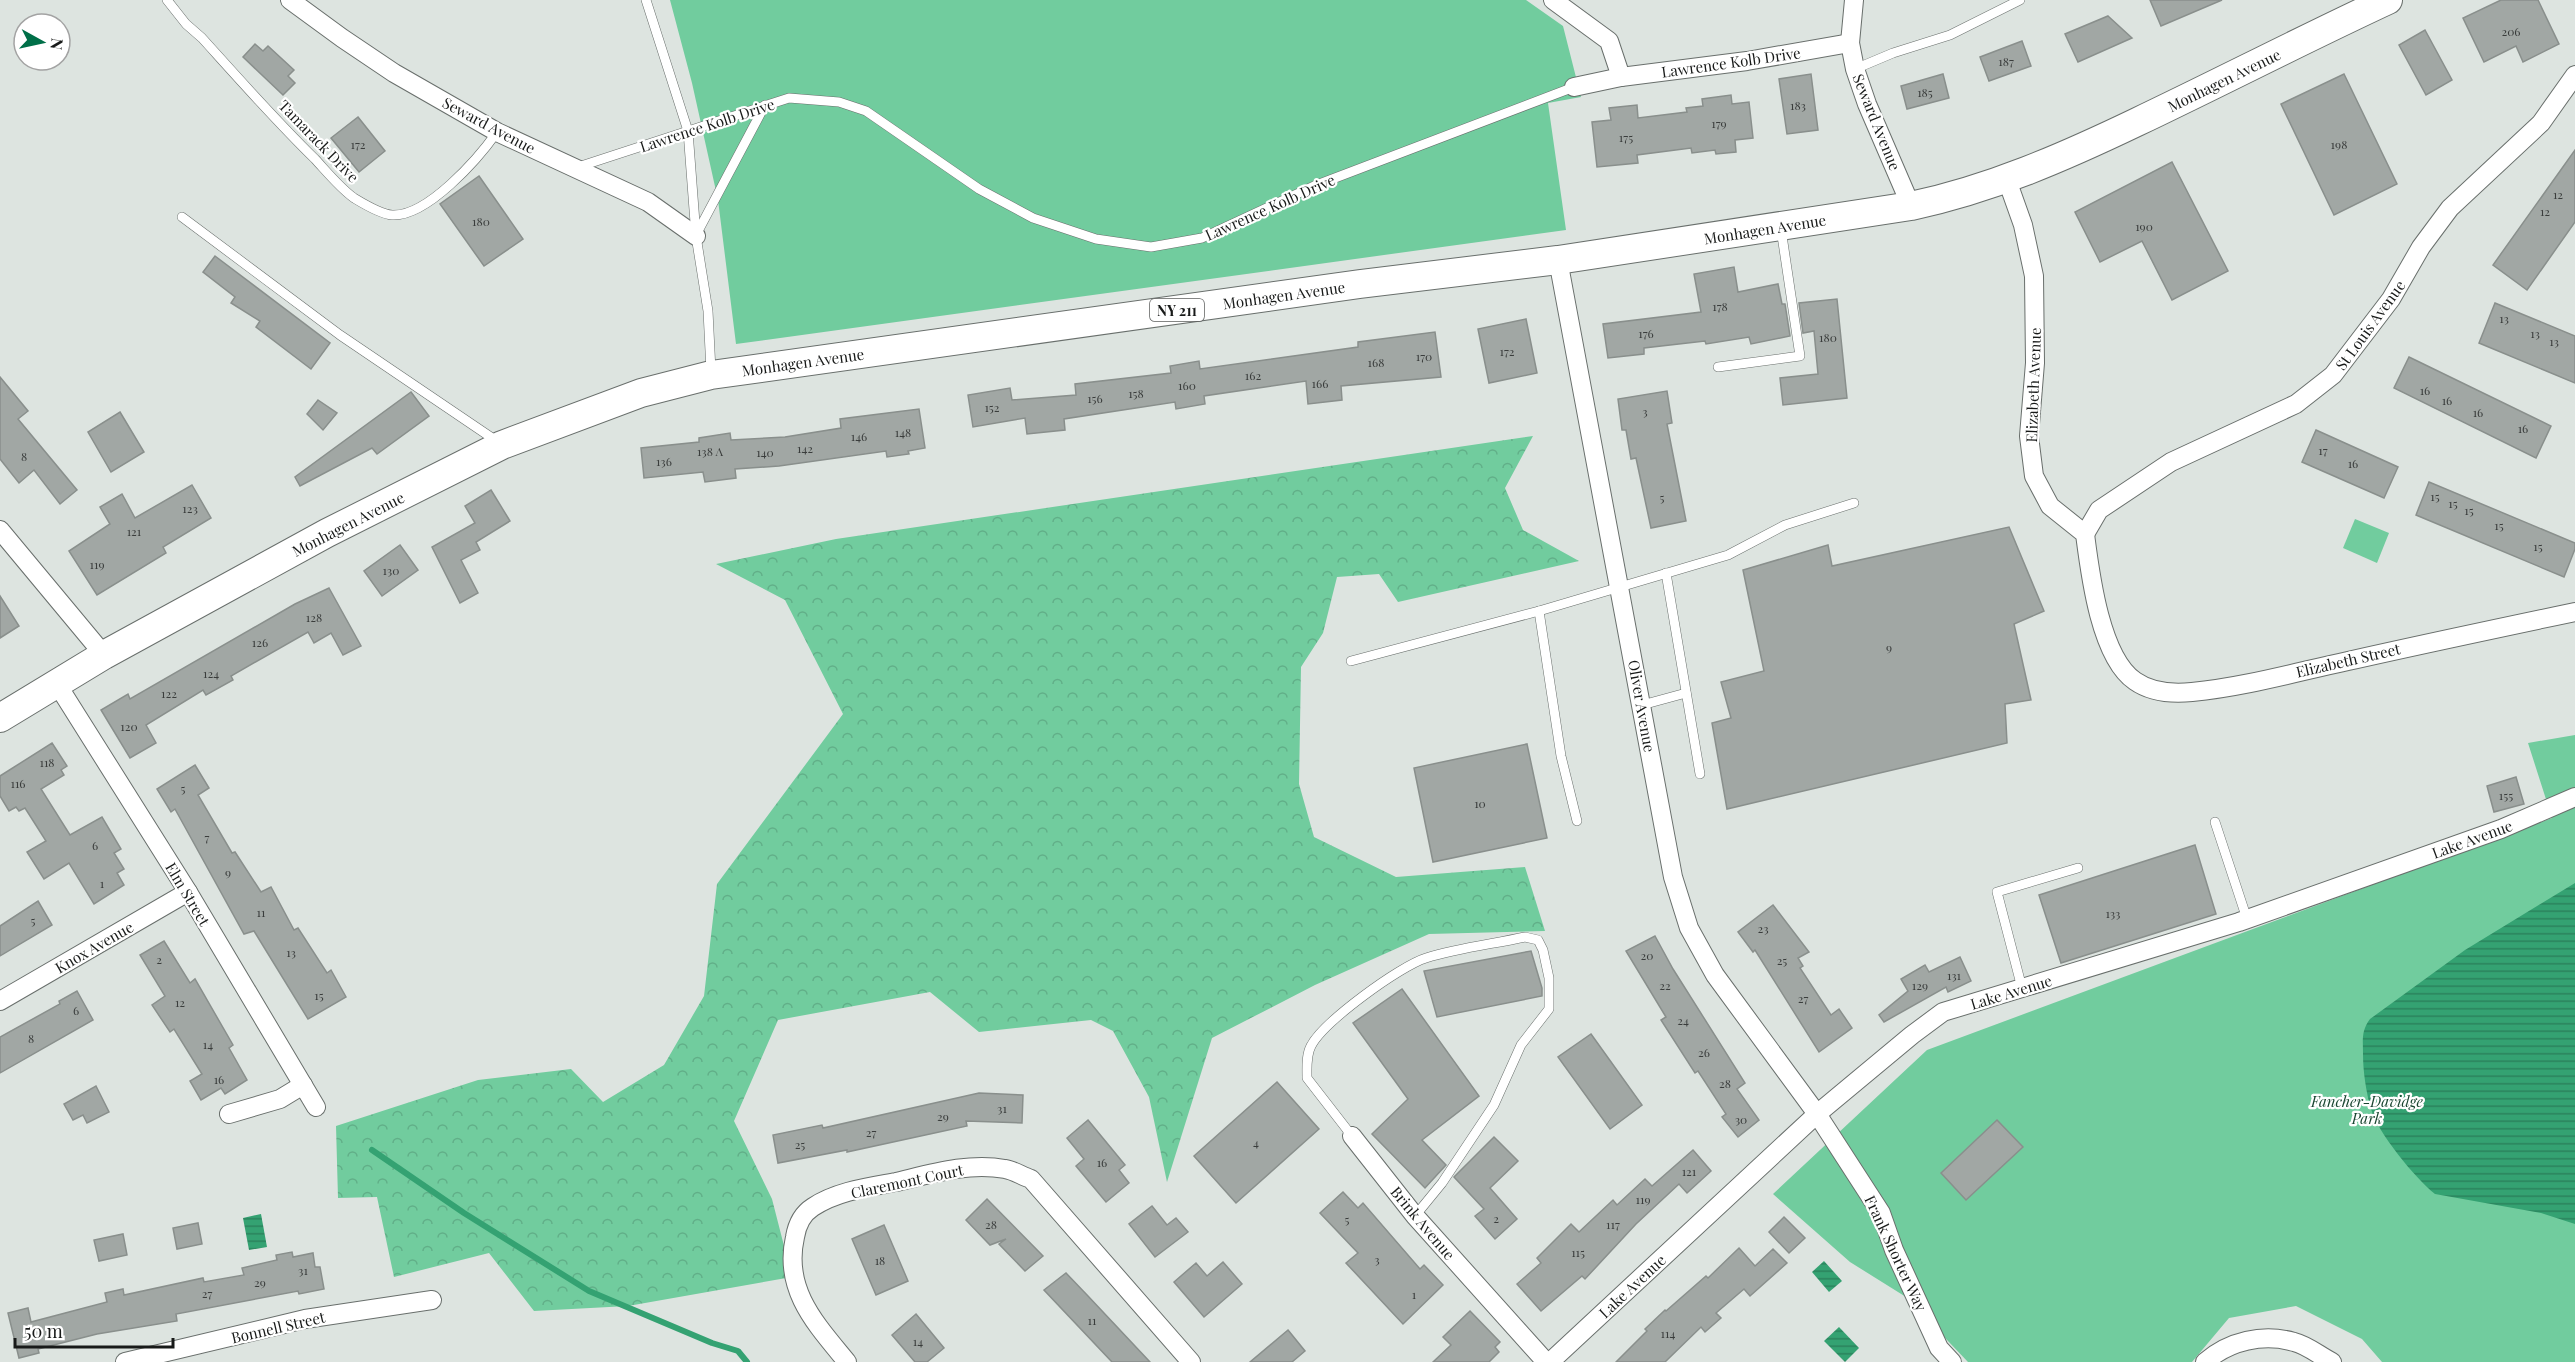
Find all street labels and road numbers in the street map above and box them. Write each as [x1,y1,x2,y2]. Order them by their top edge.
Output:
street label: Lawrence Kolb Drive [1660,42,1802,82]
street label: Monhagen Avenue [2164,44,2284,116]
street label: Seward Avenue [1849,71,1905,173]
street label: Seward Avenue [439,92,539,158]
street label: Lawrence Kolb Drive [637,94,777,156]
street label: Tamarack Drive [275,95,363,187]
street label: Lawrence Kolb Drive [1202,169,1338,245]
street label: Monhagen Avenue [1703,209,1827,249]
street label: St Louis Avenue [2331,276,2409,374]
street label: Monhagen Avenue [1222,277,1346,313]
road number: NY 211 [1150,299,1204,321]
street label: Elizabeth Avenue [2021,327,2045,443]
street label: Monhagen Avenue [741,344,865,380]
street label: Monhagen Avenue [289,487,407,561]
street label: Elizabeth Street [2294,638,2403,682]
street label: Oliver Avenue [1624,658,1660,754]
street label: Lake Avenue [2429,815,2515,863]
street label: Elm Street [161,859,215,930]
street label: Knox Avenue [51,917,137,977]
street label: Lake Avenue [1968,970,2054,1014]
street label: Claremont Court [849,1159,966,1203]
street label: Brink Avenue [1386,1182,1460,1264]
street label: Frank Shorter Way [1860,1192,1932,1315]
street label: Lake Avenue [1594,1250,1670,1322]
street label: Bonnell Street [229,1306,328,1348]

